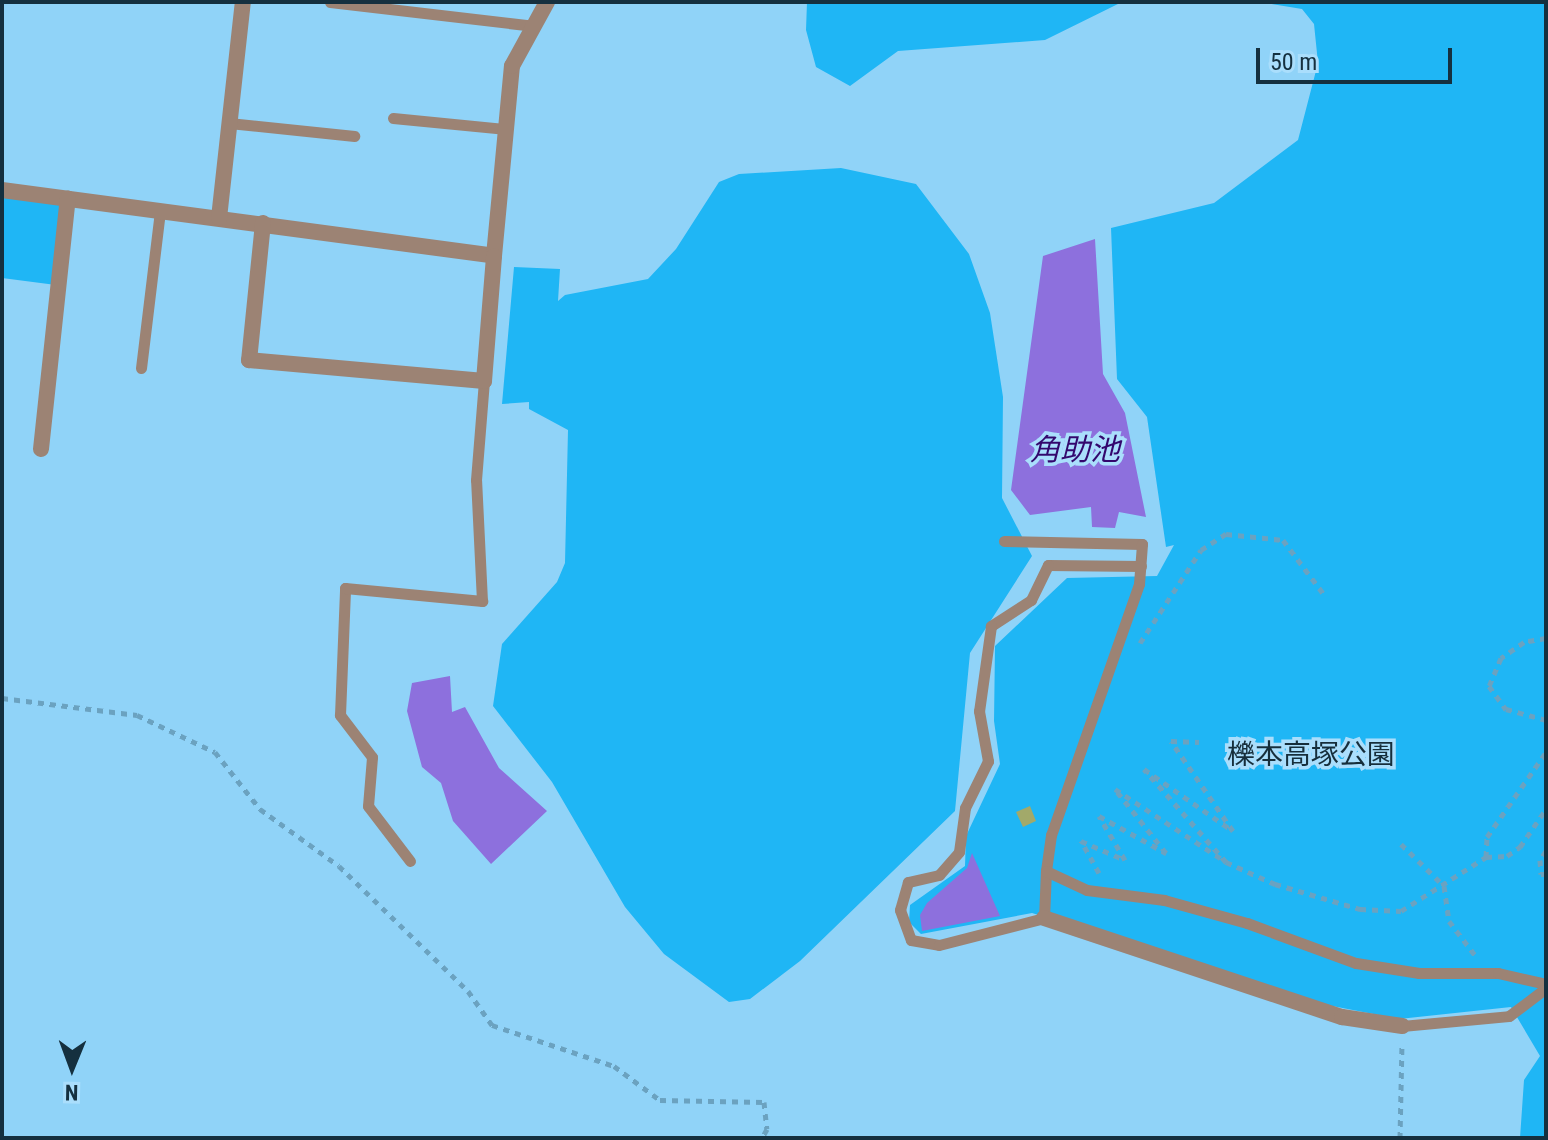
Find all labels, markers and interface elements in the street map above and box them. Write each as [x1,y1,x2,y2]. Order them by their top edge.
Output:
scale bar [1260,32,1456,82]
text: 50 m [1270,48,1317,76]
water label: 角助池 [1030,432,1120,468]
park label: 櫟本高塚公園 [1227,738,1395,772]
north arrow [32,1028,112,1108]
text: N [65,1080,79,1105]

